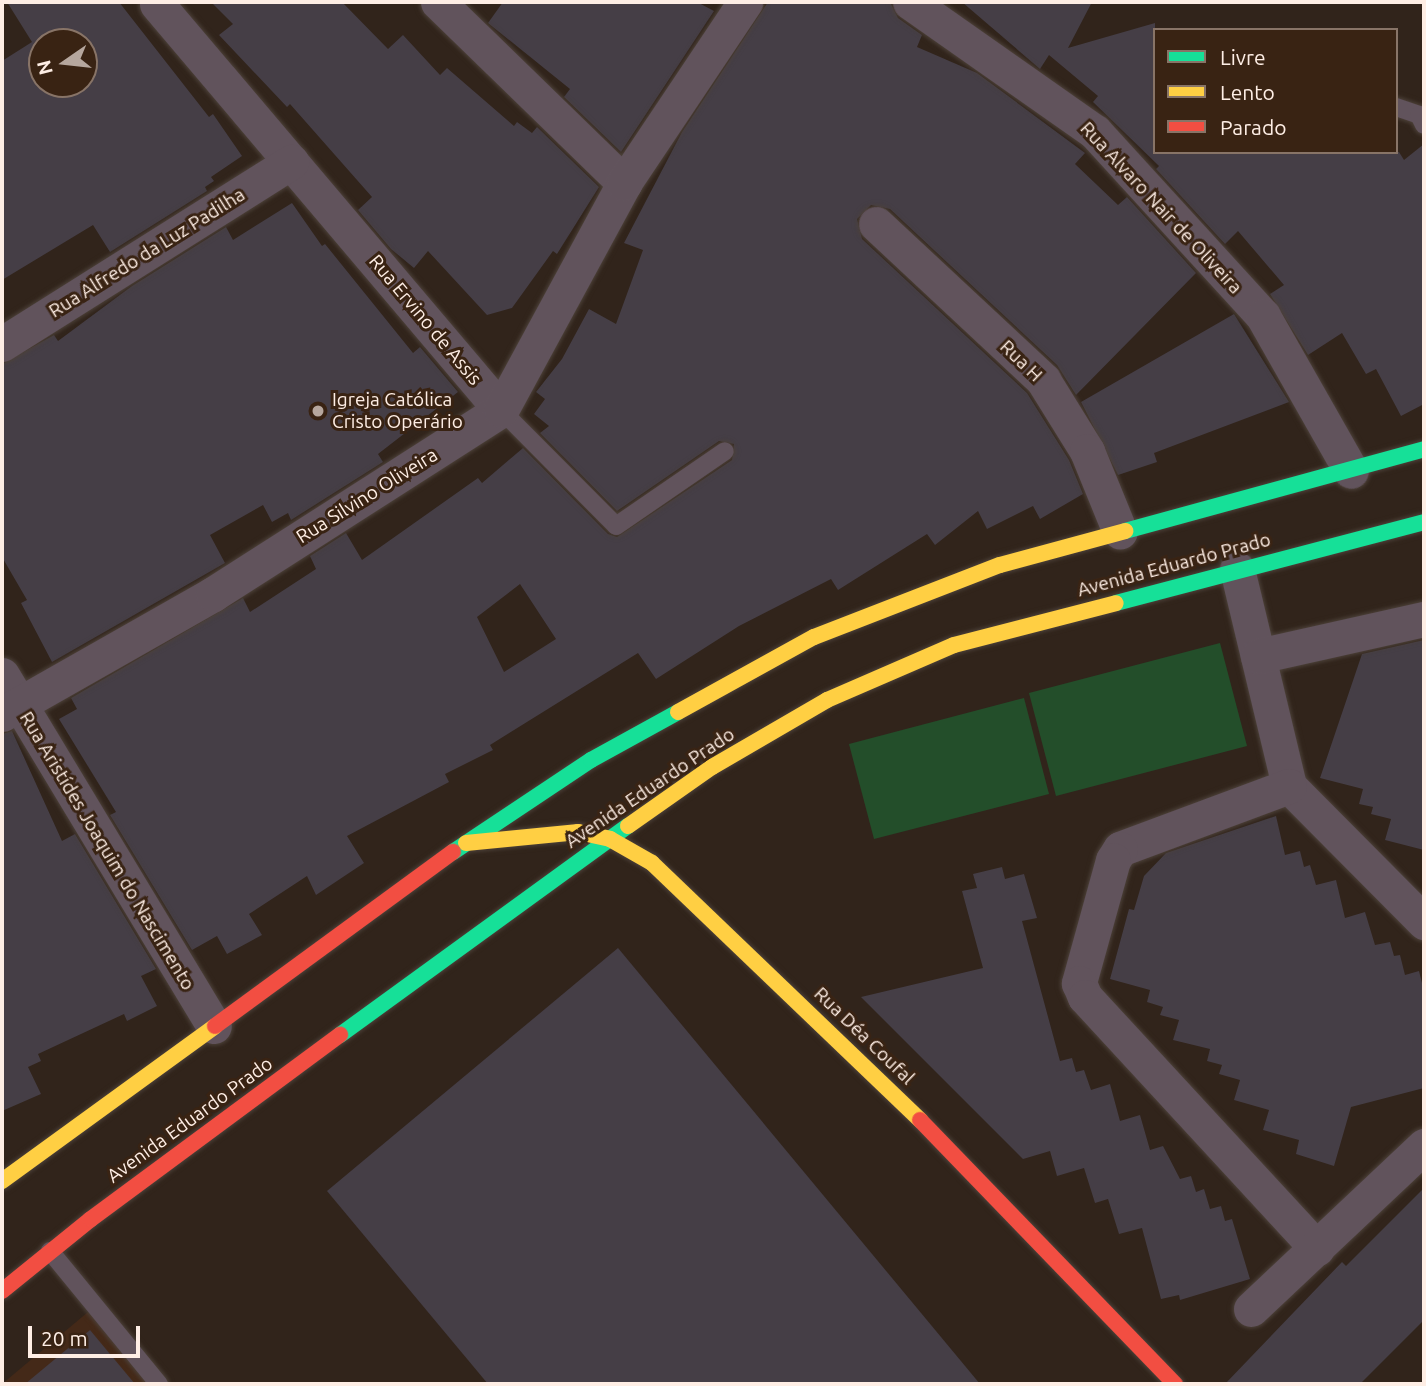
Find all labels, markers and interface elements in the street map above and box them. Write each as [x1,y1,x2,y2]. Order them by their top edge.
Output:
north arrow [28,28,98,98]
legend [1153,28,1398,154]
text: Livre [1220,45,1266,69]
text: N [32,58,57,77]
text: Lento [1220,80,1275,104]
text: Parado [1220,115,1286,139]
street label: Rua Alvaro Nair de Oliveira [1075,117,1247,299]
street label: Rua Alfredo da Luz Padilha [45,183,249,323]
street label: Rua Ervino de Assis [364,250,486,390]
street label: Rua H [995,335,1047,387]
place label: Igreja Católica Cristo Operário [332,389,463,433]
marker: Igreja Católica Cristo Operário [310,403,326,419]
street label: Rua Silvino Oliveira [292,443,442,549]
street label: Avenida Eduardo Prado [1075,528,1273,602]
street label: Rua Aristídes Joaquim do Nascimento [15,708,199,994]
street label: Avenida Eduardo Prado [561,723,739,853]
street label: Rua Déa Coufal [809,983,919,1089]
street label: Avenida Eduardo Prado [103,1052,277,1188]
scale bar [32,1312,144,1356]
text: 20 m [41,1326,88,1350]

